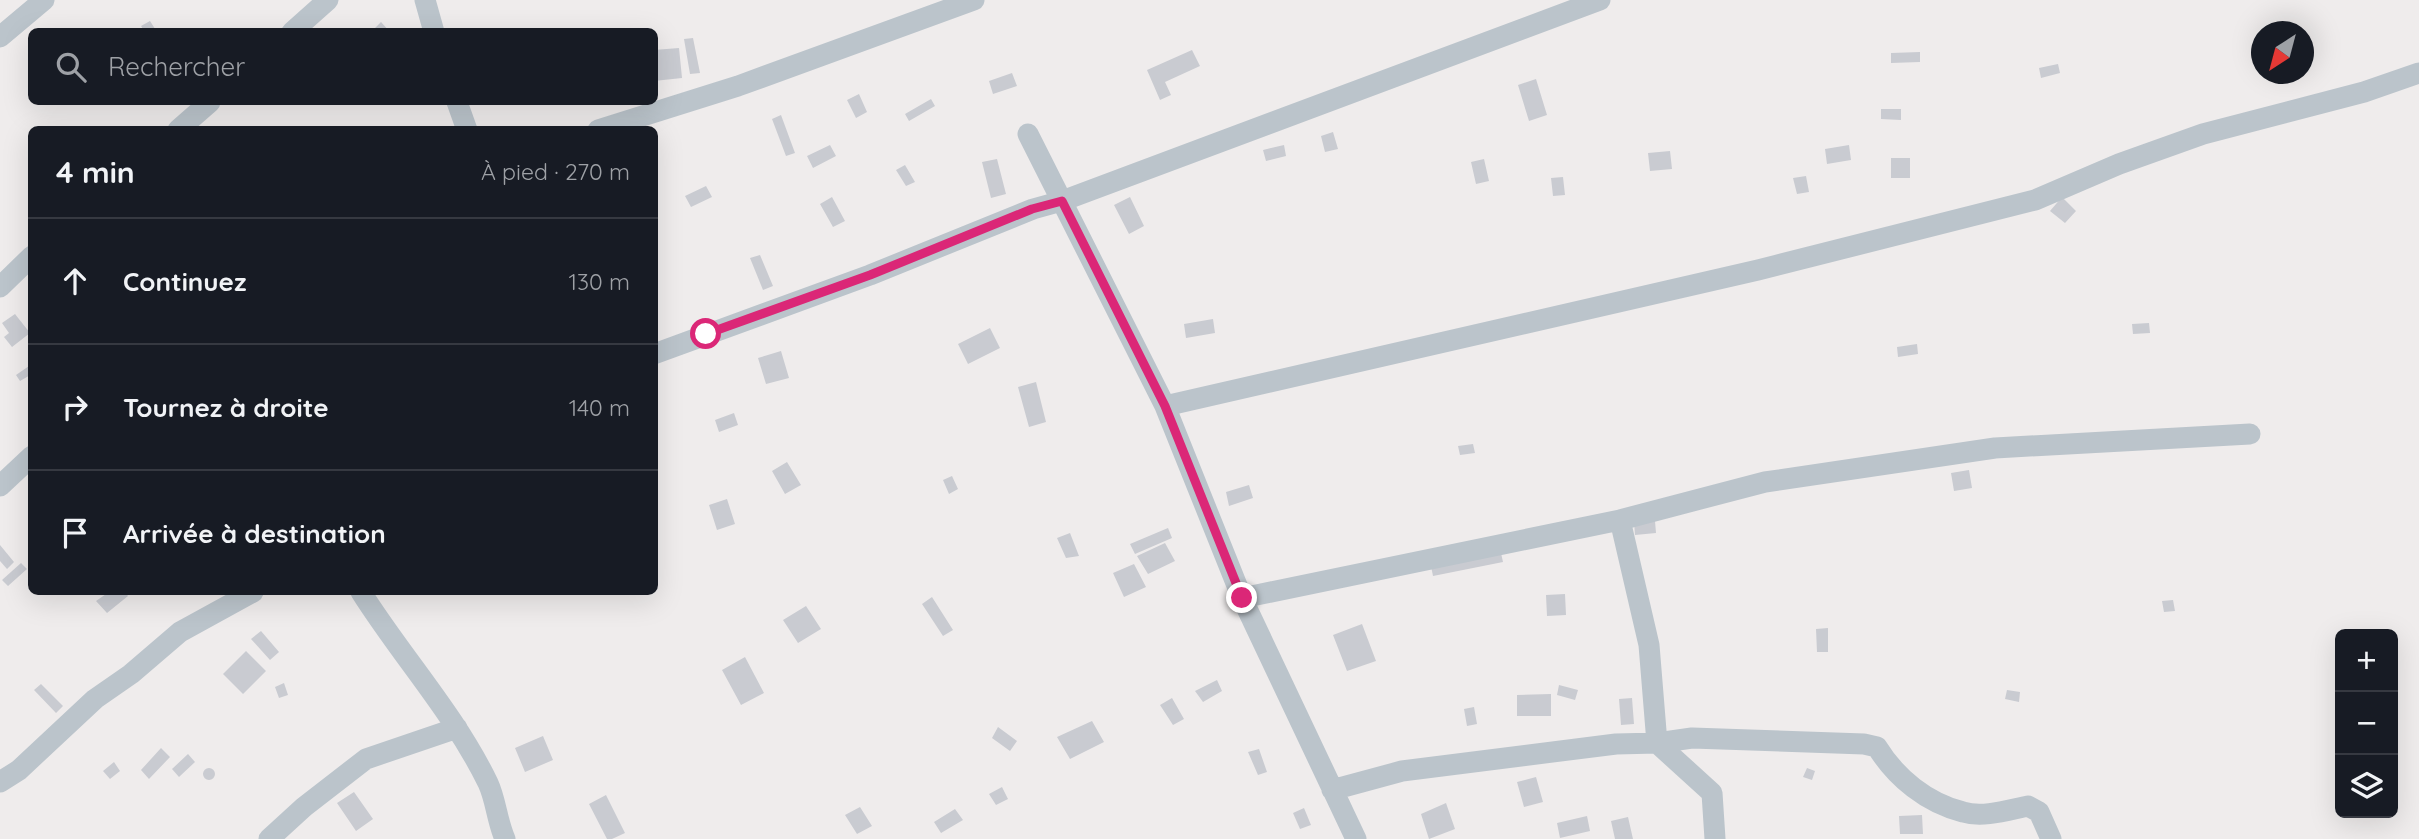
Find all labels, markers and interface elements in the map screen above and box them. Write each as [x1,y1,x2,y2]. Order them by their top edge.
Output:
north arrow [2251,21,2314,84]
search box [28,28,658,105]
icon: search [52,48,90,86]
text: Rechercher [108,50,245,83]
text: 4 min [56,153,135,191]
text: À pied · 270 m [481,157,630,186]
icon: ahead [56,262,94,300]
text: Continuez [123,265,246,298]
text: 130 m [568,267,630,296]
route start [690,318,721,349]
icon: right [56,388,94,426]
text: Tournez à droite [123,391,328,424]
text: 140 m [569,393,630,422]
icon: arrive [56,514,94,552]
text: Arrivée à destination [123,517,386,550]
route end [1226,582,1257,613]
map controls [2335,629,2398,818]
button: + [2335,629,2398,692]
button: − [2335,692,2398,755]
button: layers [2335,755,2398,818]

